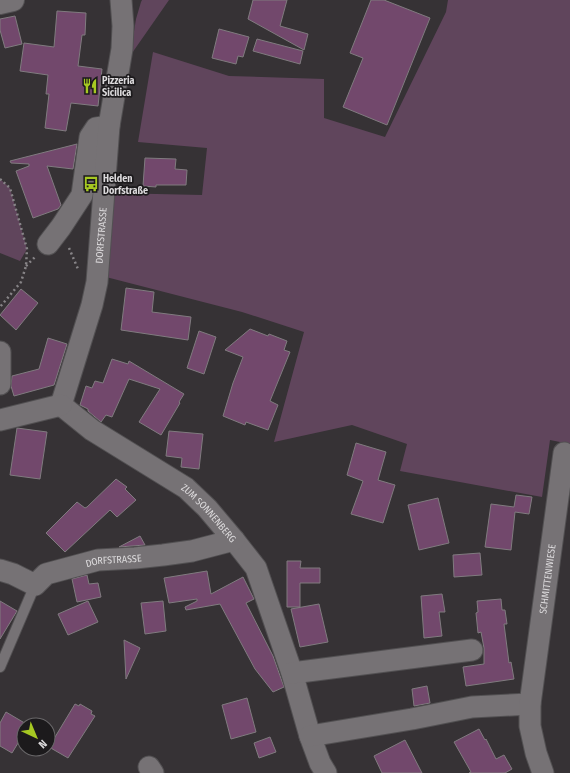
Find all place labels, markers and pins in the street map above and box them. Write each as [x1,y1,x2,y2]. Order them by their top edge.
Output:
place label: Pizzeria Sicilica [102,75,135,99]
restaurant icon: Pizzeria Sicilica [81,77,99,95]
place label: Helden Dorfstraße [103,173,148,197]
bus stop icon: Helden Dorfstraße [82,175,100,193]

